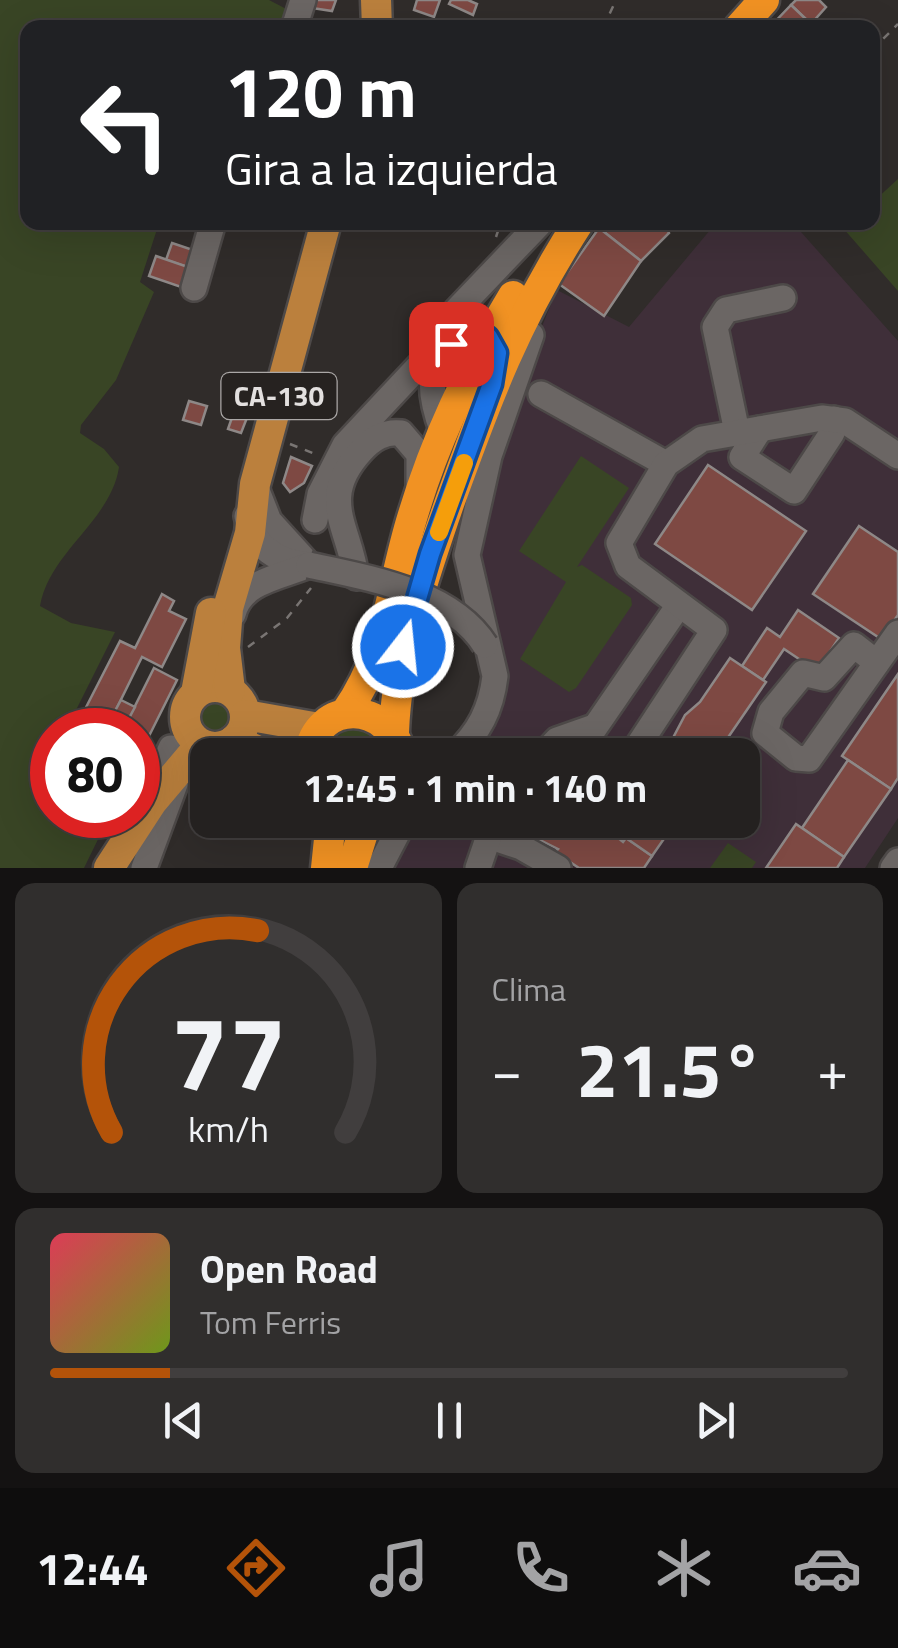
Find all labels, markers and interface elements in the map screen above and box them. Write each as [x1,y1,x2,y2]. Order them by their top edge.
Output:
text: 120 m [225,38,417,144]
icon: left [60,60,190,190]
text: Gira a la izquierda [225,134,558,202]
pin [409,302,494,387]
icon: arrive [424,317,479,372]
road number: CA-130 [222,373,336,419]
position arrow [351,595,455,699]
speed limit sign: 80 [30,708,160,838]
text: 12:45 · 1 min · 140 m [303,759,647,817]
text: Clima [492,965,566,1013]
text: 77 [170,972,286,1130]
text: 21.5° [576,1012,763,1126]
text: − [492,1028,522,1111]
text: + [817,1028,848,1111]
text: km/h [188,1101,269,1156]
text: Open Road [200,1240,378,1298]
text: Tom Ferris [200,1298,341,1346]
icon: previous [156,1393,211,1448]
icon: pause [422,1393,477,1448]
icon: next [688,1393,743,1448]
icon: directions [221,1533,291,1603]
icon: music [364,1533,434,1603]
icon: phone [506,1533,576,1603]
icon: climate [649,1533,719,1603]
icon: car [792,1533,862,1603]
text: 12:44 [36,1534,149,1602]

